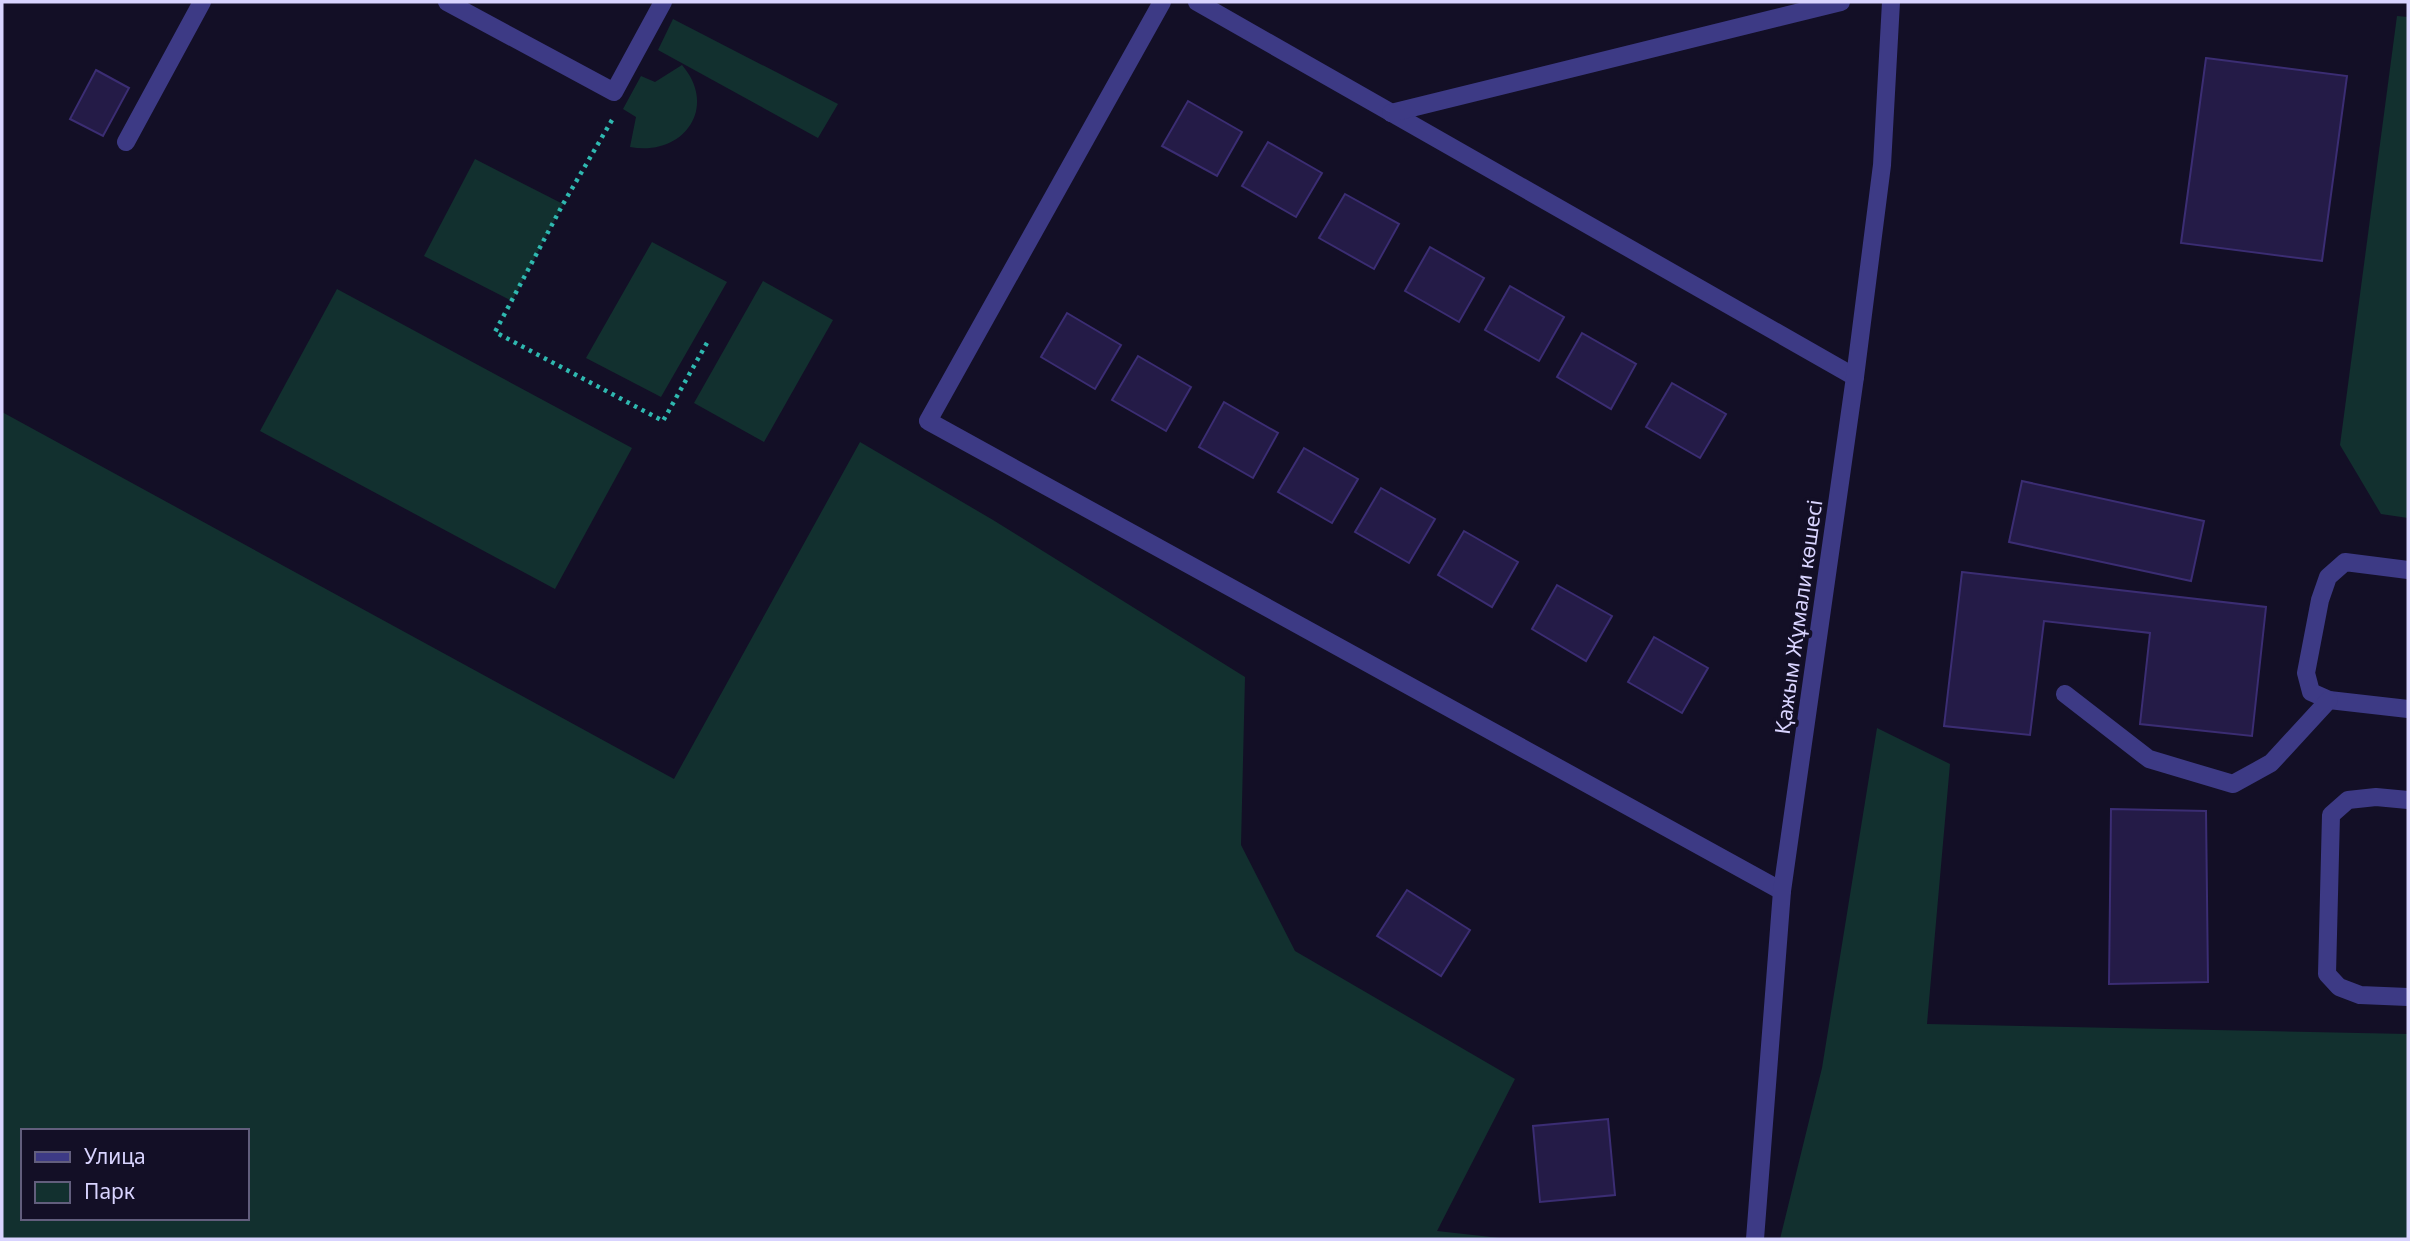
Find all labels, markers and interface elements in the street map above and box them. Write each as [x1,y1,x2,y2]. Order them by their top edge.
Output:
street label: Қажым Жұмали көшесі [1768,498,1828,736]
legend [21,1129,248,1220]
text: Улица [84,1142,146,1170]
text: Парк [84,1177,135,1205]

